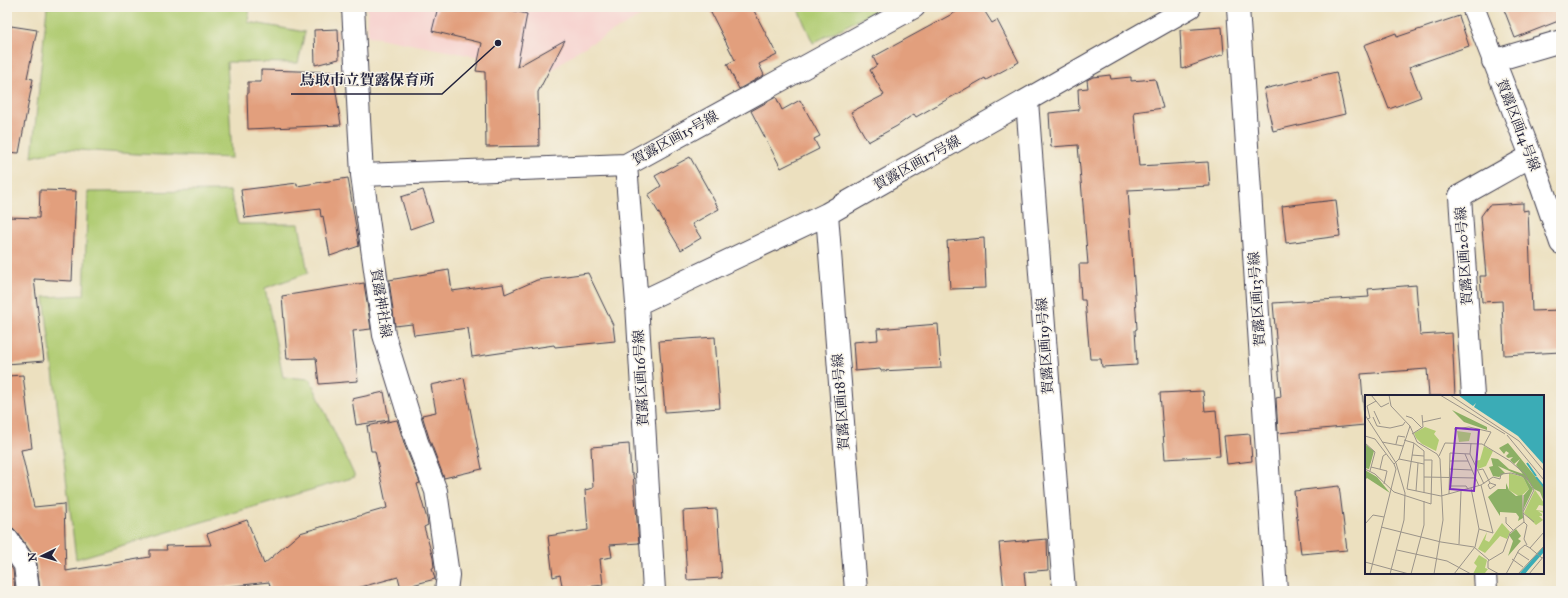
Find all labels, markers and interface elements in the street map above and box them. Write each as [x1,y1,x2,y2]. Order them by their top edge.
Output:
callout: 鳥取市立賀露保育所 [291,67,442,94]
text: 鳥取市立賀露保育所 [299,71,435,89]
street label: 賀露区画14号線 [1493,77,1543,173]
street label: 賀露区画15号線 [629,107,721,169]
street label: 賀露区画17号線 [870,132,964,194]
street label: 賀露区画20号線 [1452,206,1476,306]
street label: 賀露区画13号線 [1245,251,1269,347]
street label: 賀露神社線 [367,267,395,339]
street label: 賀露区画19号線 [1033,297,1057,395]
street label: 賀露区画16号線 [630,329,652,427]
street label: 賀露区画18号線 [829,353,853,451]
inset map [1365,395,1544,574]
north arrow [22,536,62,576]
text: N [26,551,39,562]

